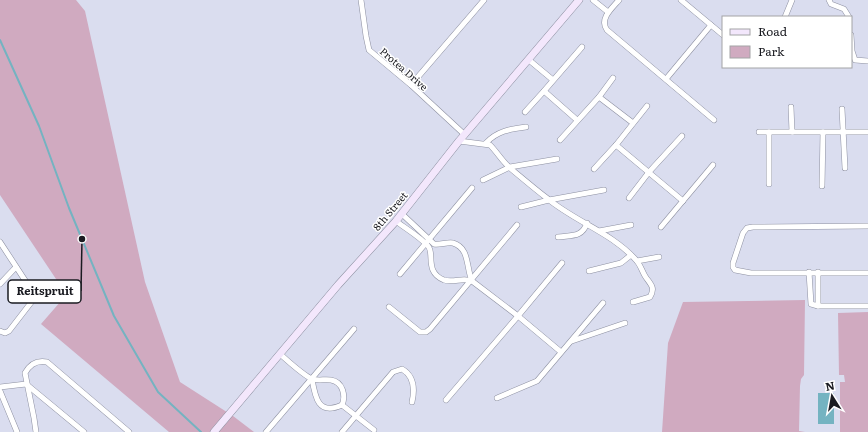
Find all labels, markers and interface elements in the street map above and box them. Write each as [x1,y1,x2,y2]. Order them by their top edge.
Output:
legend [722,16,852,68]
text: Road [758,22,788,40]
text: Park [758,42,785,60]
street label: Protea Drive [377,44,432,94]
street label: 8th Street [369,188,410,233]
callout: Reitspruit [8,280,81,303]
text: Reitspruit [16,282,74,298]
north arrow [812,376,852,416]
text: N [824,376,836,394]

